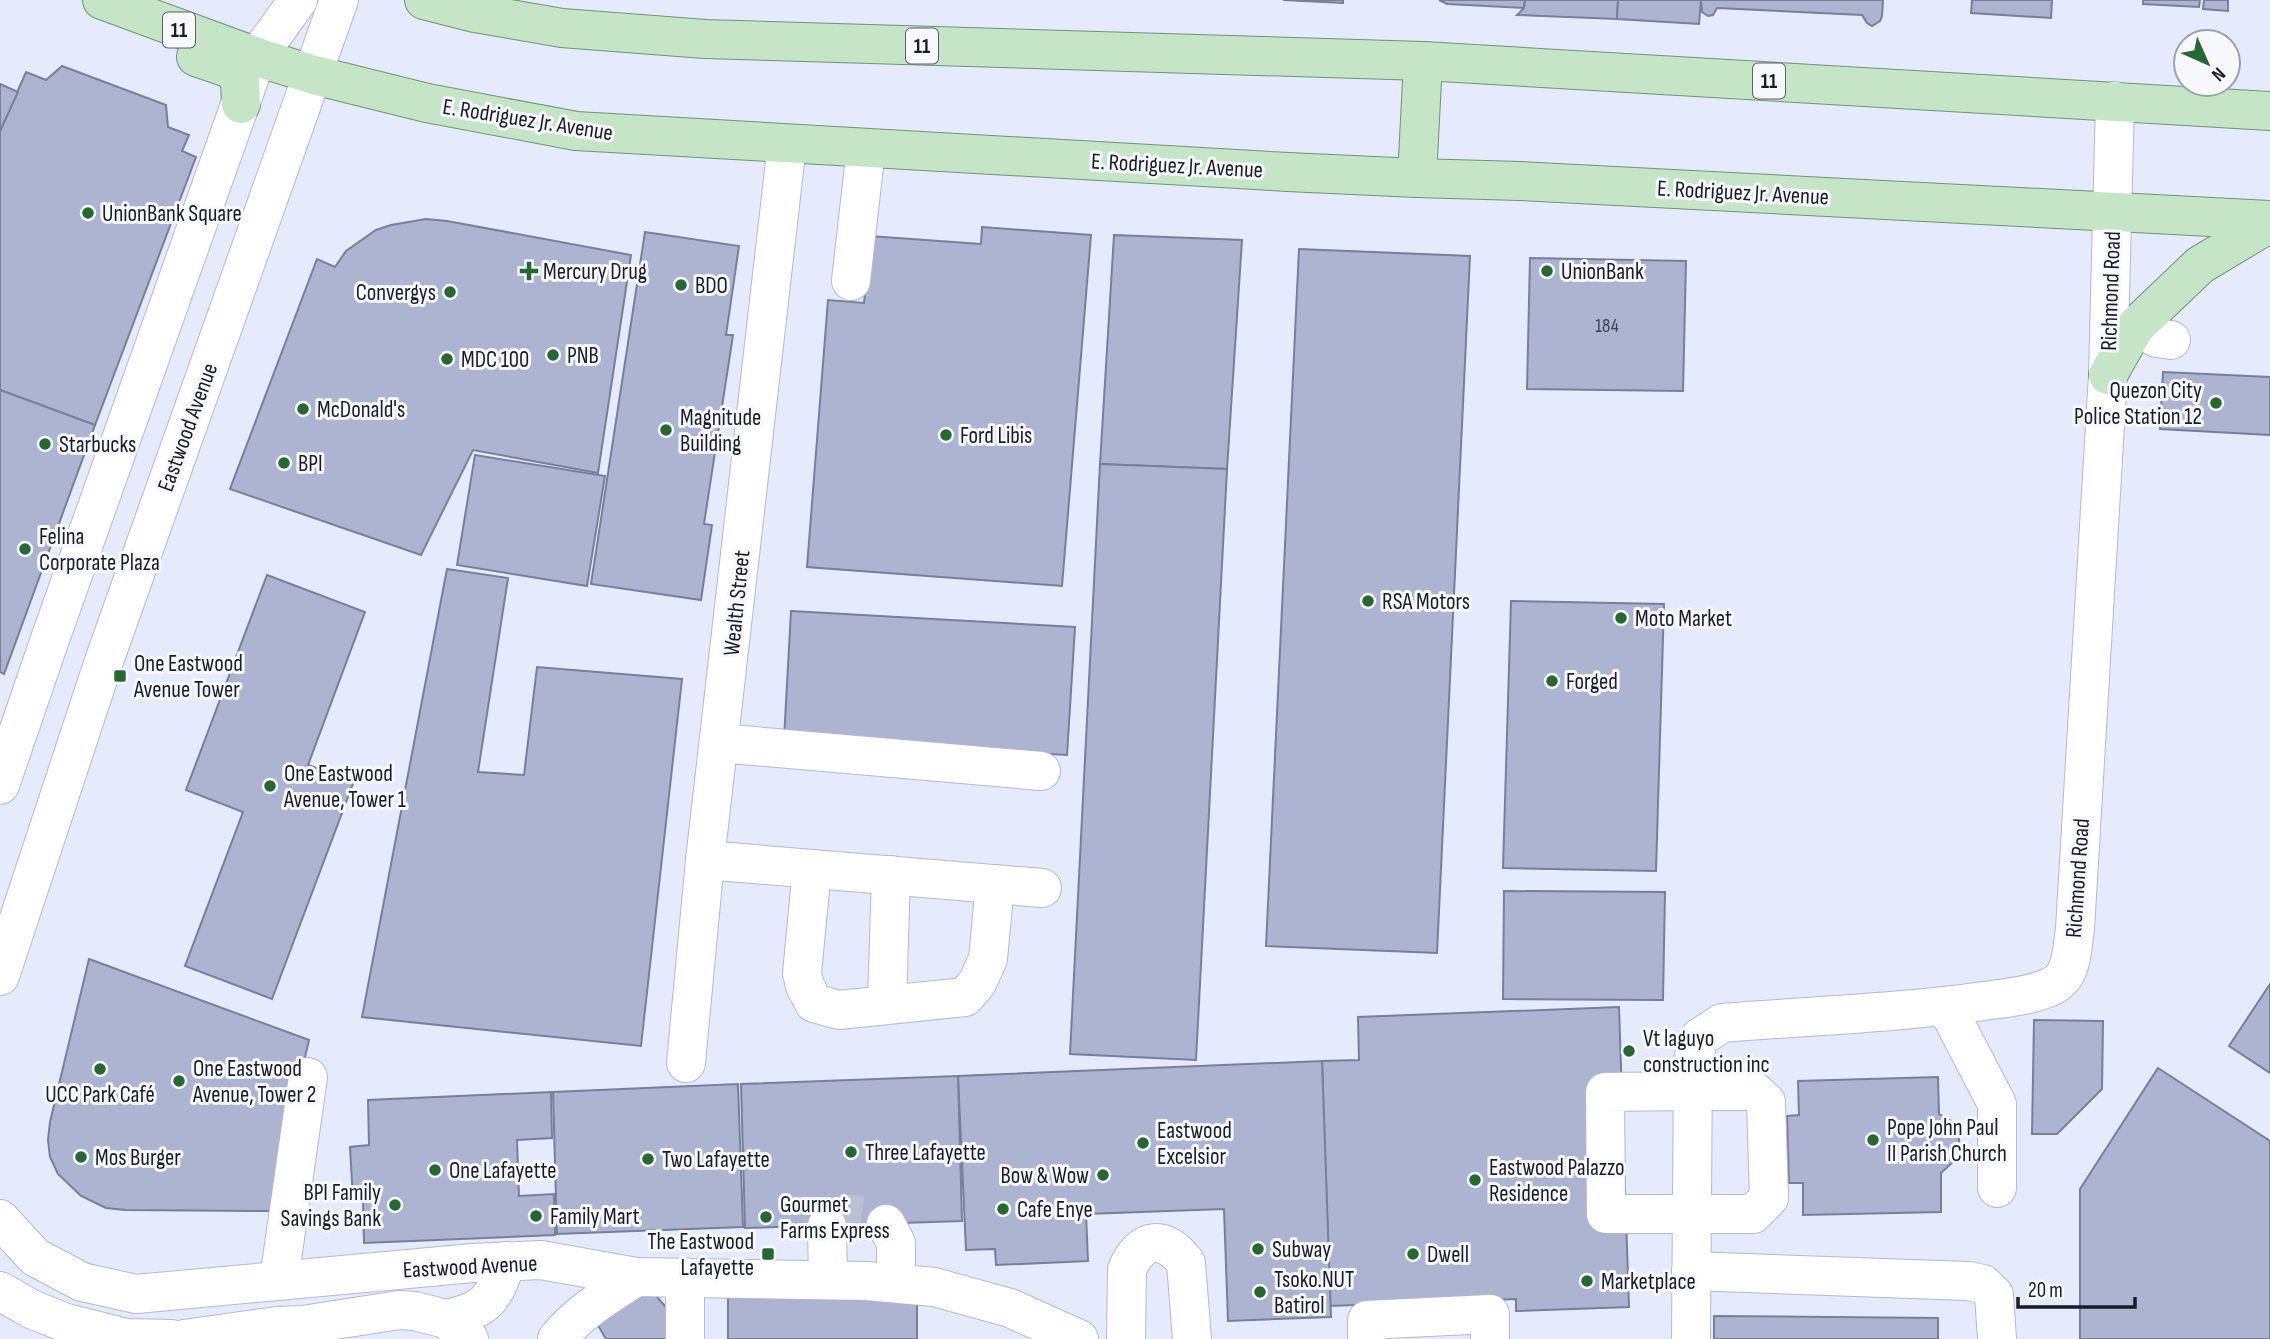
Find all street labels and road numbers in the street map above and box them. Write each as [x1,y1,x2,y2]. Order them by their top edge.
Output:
road number: 11 [163,12,195,48]
road number: 11 [906,28,938,64]
road number: 11 [1753,64,1785,98]
street label: E. Rodriguez Jr. Avenue [441,93,615,147]
street label: E. Rodriguez Jr. Avenue [1090,148,1264,184]
street label: E. Rodriguez Jr. Avenue [1656,175,1830,211]
street label: Richmond Road [2095,231,2127,351]
street label: Eastwood Avenue [152,359,224,495]
street label: Wealth Street [718,549,756,657]
street label: Richmond Road [2060,817,2096,939]
street label: Eastwood Avenue [402,1249,538,1285]

